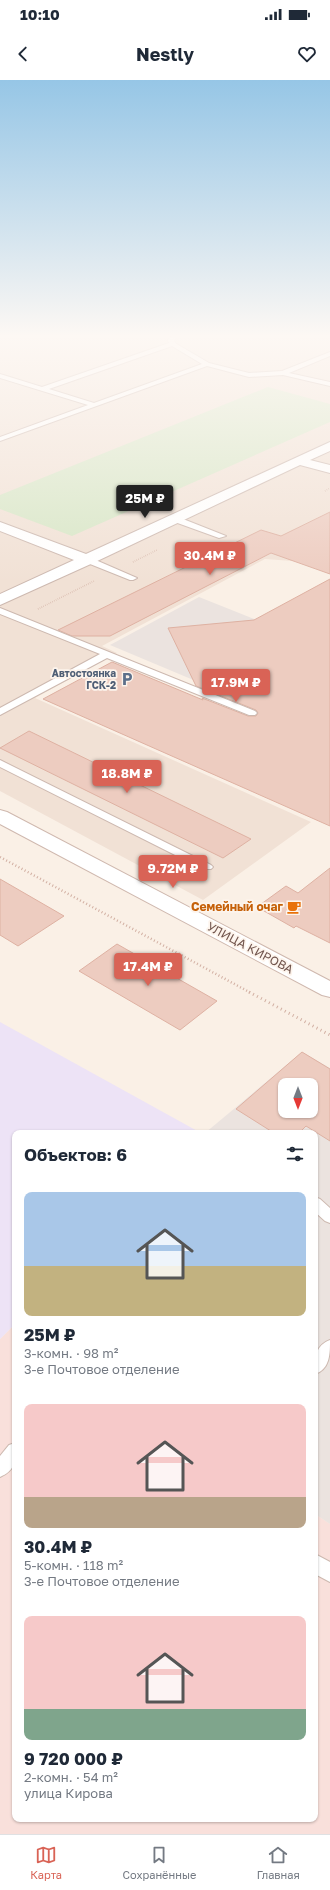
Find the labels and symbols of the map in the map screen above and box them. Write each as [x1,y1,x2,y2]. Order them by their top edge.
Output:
pin: 25M ₽ [117,485,173,519]
pin: 30.4M ₽ [173,542,247,576]
place label: Автостоянка ГСК-2 [52,667,116,691]
pin: 17.9M ₽ [199,669,273,703]
parking icon: Автостоянка ГСК-2 [119,671,135,687]
pin: 18.8M ₽ [90,760,164,794]
pin: 9.72M ₽ [136,855,210,889]
place label: Семейный очаг [191,899,283,914]
cafe icon: Семейный очаг [286,899,302,915]
street label: УЛИЦА КИРОВА [204,918,296,977]
pin: 17.4M ₽ [111,953,185,987]
north arrow [278,1078,318,1118]

